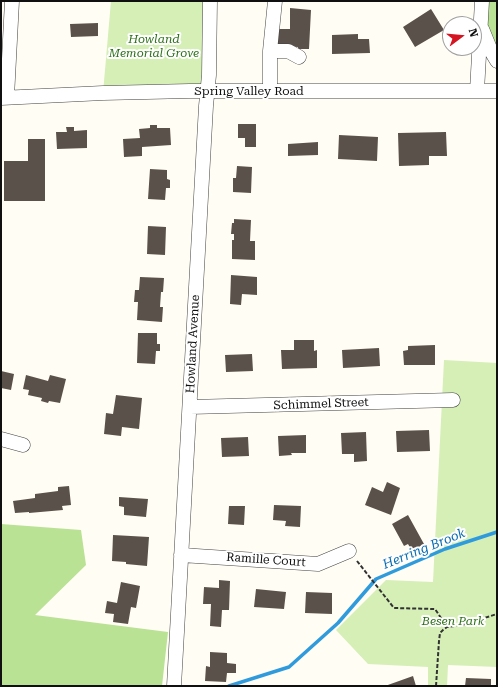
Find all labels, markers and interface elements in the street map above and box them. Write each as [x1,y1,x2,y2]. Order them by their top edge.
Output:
north arrow [442,16,482,56]
text: N [466,27,480,39]
park label: Howland Memorial Grove [109,32,199,60]
street label: Spring Valley Road [194,84,304,98]
street label: Howland Avenue [183,294,203,394]
street label: Schimmel Street [273,395,369,413]
water label: Herring Brook [381,525,467,573]
street label: Ramille Court [226,550,306,570]
park label: Besen Park [422,614,484,628]

